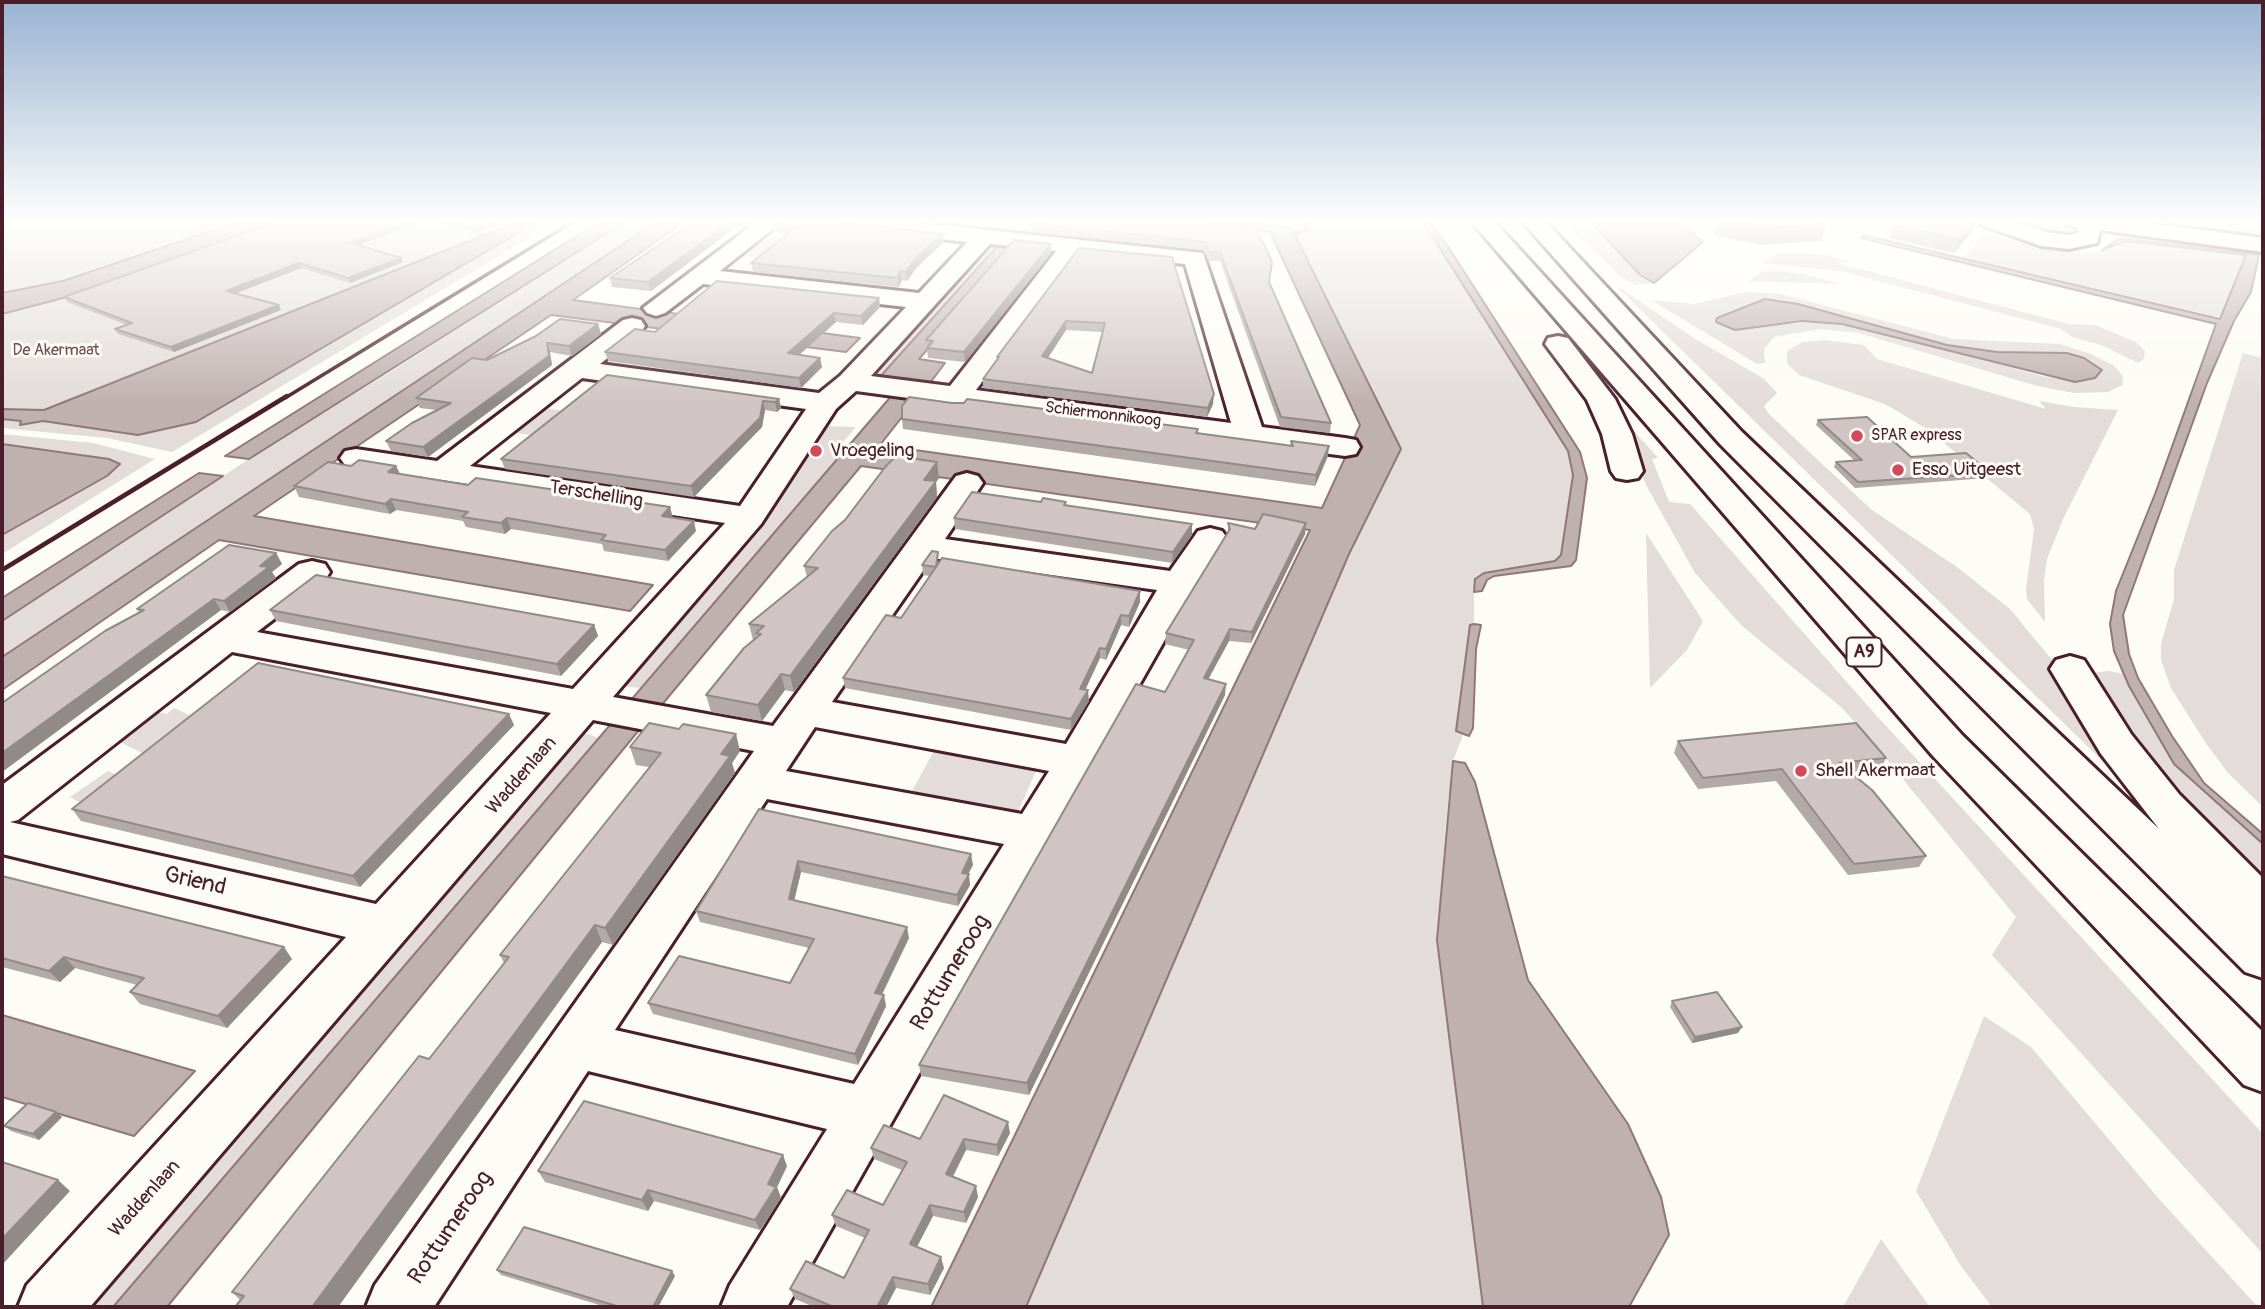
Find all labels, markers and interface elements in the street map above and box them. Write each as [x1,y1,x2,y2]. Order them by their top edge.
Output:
park label: De Akermaat [12,341,100,361]
street label: Schiermonnikoog [1044,398,1162,432]
place label: SPAR express [1871,426,1962,446]
marker: SPAR express [1849,428,1865,444]
place label: Vroegeling [830,440,914,462]
marker: Vroegeling [808,443,824,459]
place label: Esso Uitgeest [1912,459,2021,481]
marker: Esso Uitgeest [1890,462,1906,478]
street label: Terschelling [548,476,644,514]
road number: A9 [1846,638,1882,666]
street label: Waddenlaan [482,732,562,820]
place label: Shell Akermaat [1815,760,1936,782]
marker: Shell Akermaat [1793,763,1809,779]
street label: Griend [161,861,229,903]
street label: Rottumeroog [905,910,997,1036]
street label: Waddenlaan [104,1156,186,1242]
street label: Rottumeroog [403,1166,499,1290]

